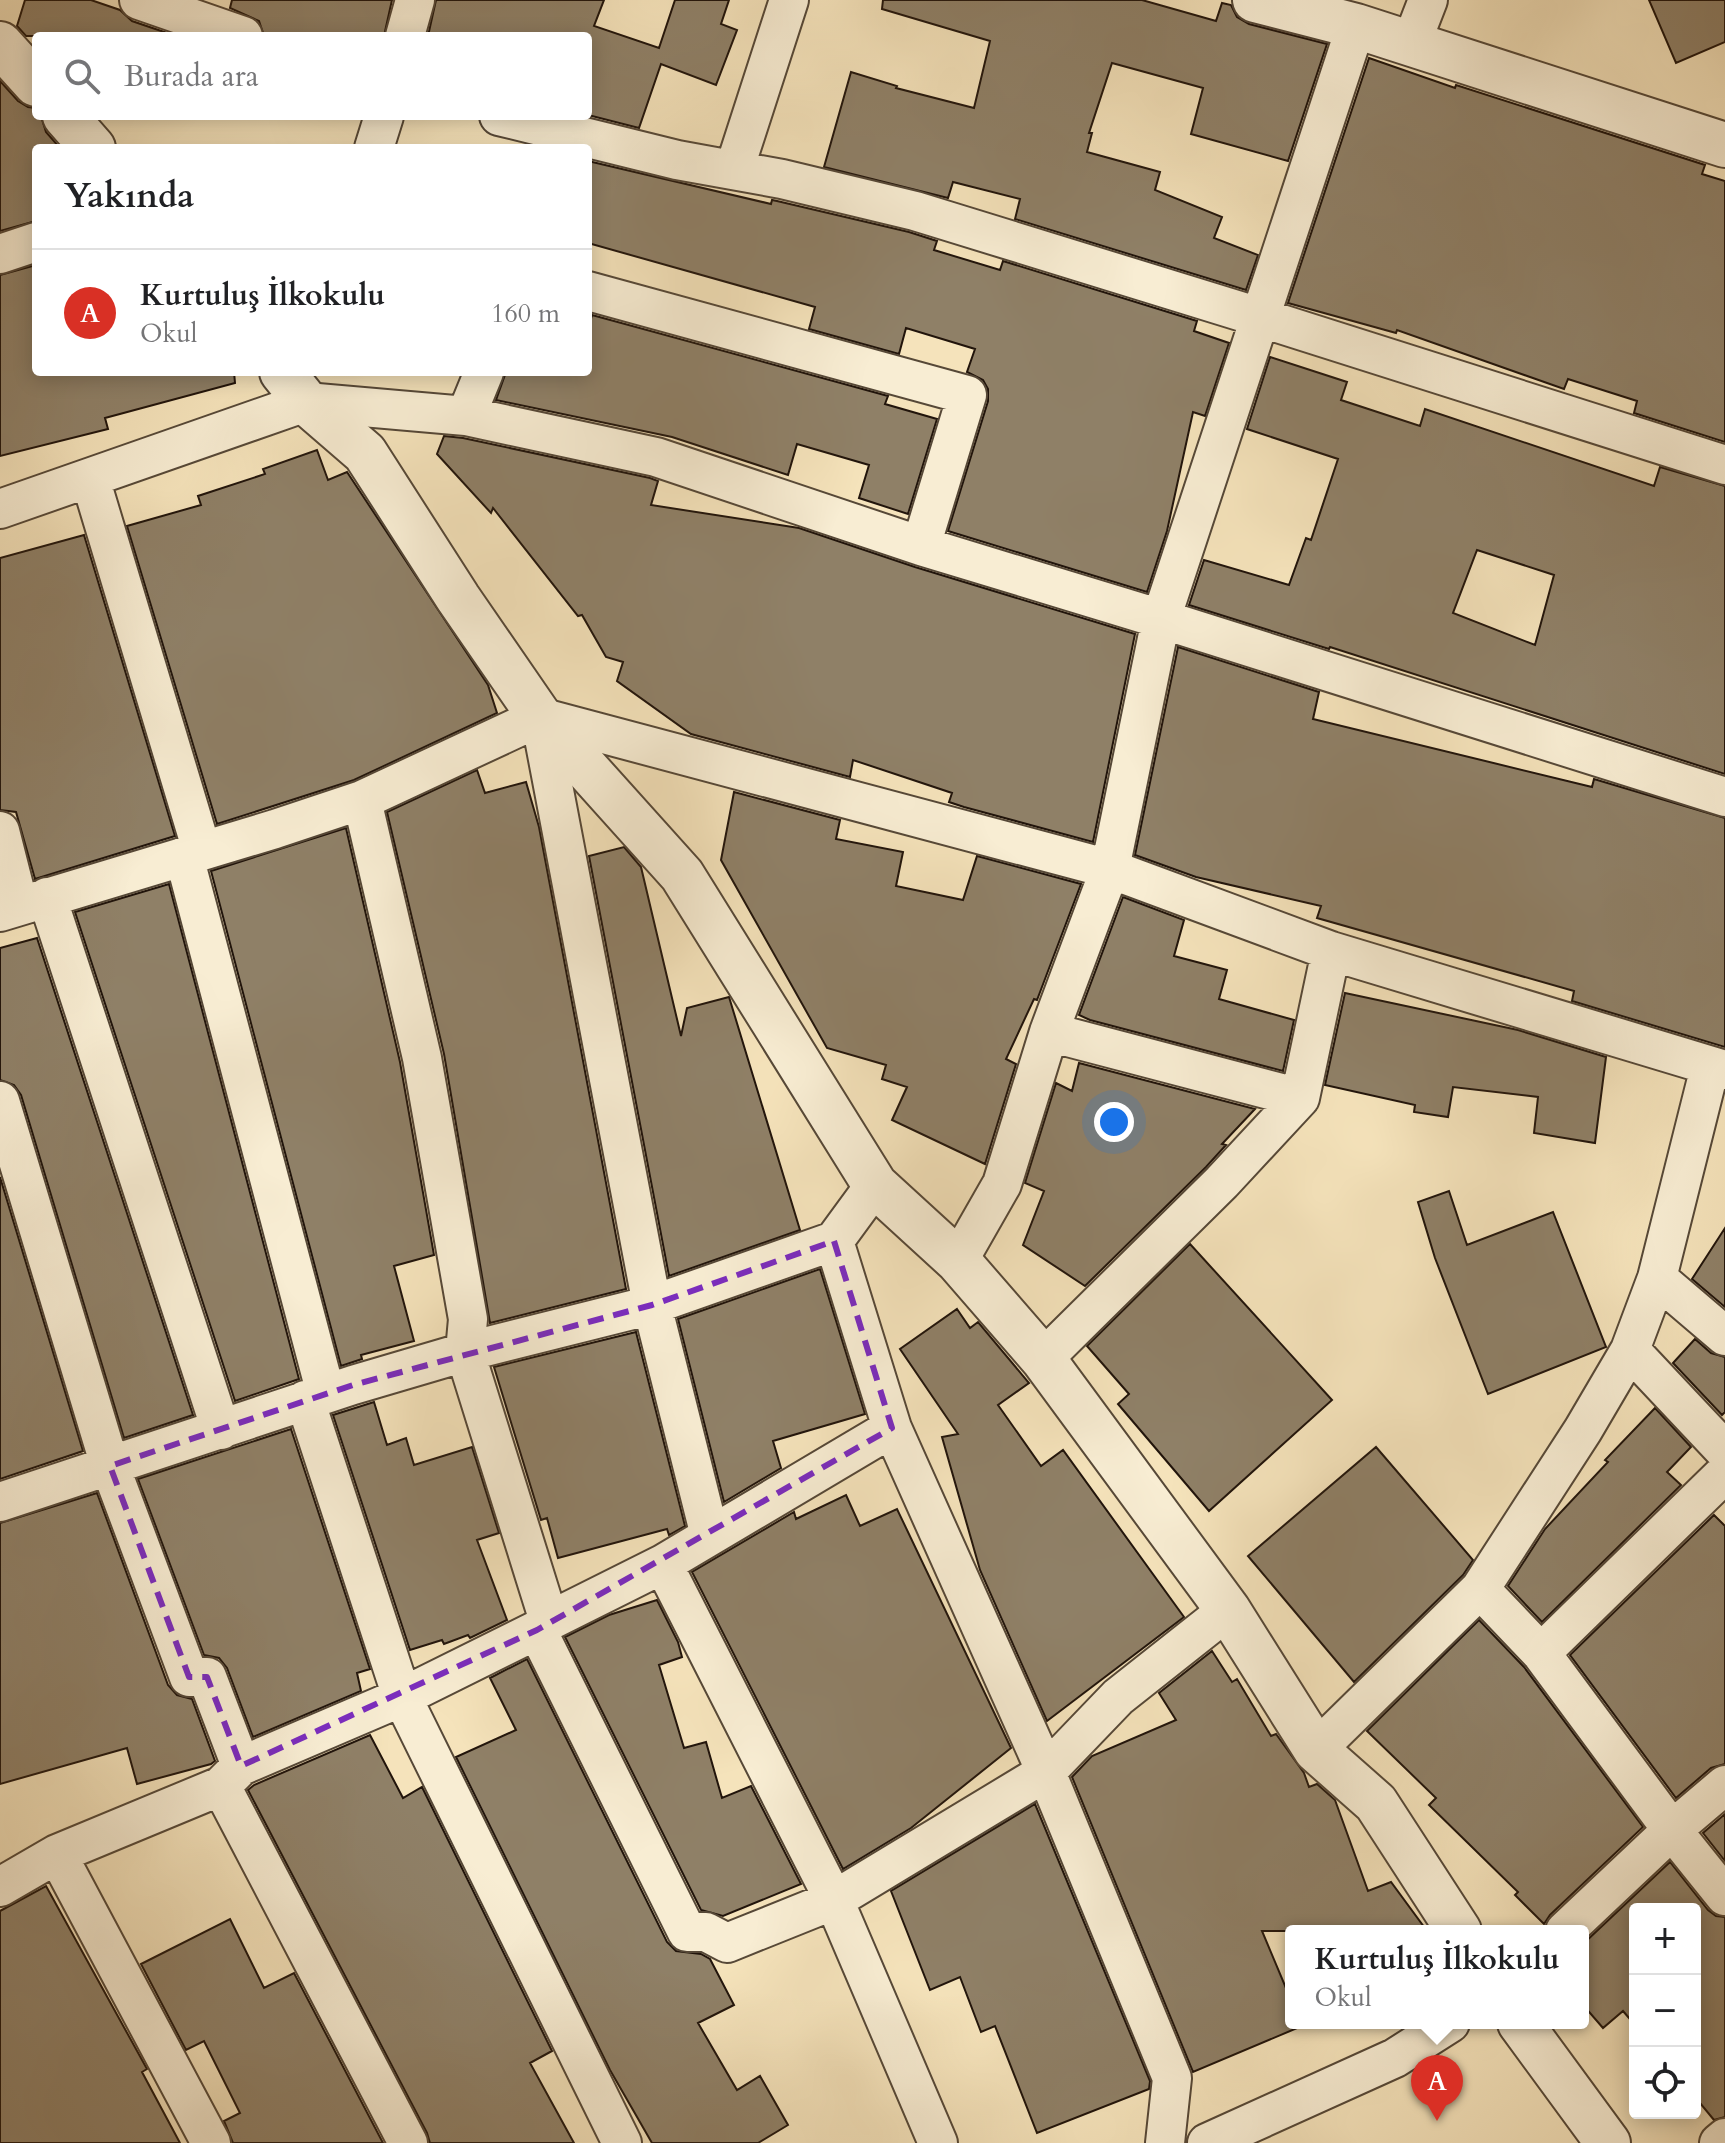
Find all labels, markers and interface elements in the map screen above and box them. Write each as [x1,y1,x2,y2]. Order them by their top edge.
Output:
search box [32,32,592,120]
icon: search [60,54,104,98]
text: Burada ara [124,56,259,97]
text: Yakında [64,173,194,219]
text: Kurtuluş İlkokulu [140,275,385,316]
text: A [80,296,100,331]
text: 160 m [491,296,560,331]
text: Okul [140,316,197,351]
your location [1094,1102,1134,1142]
map controls [1629,1903,1701,2119]
button: + [1629,1903,1701,1975]
popup [1285,1925,1589,2029]
text: Kurtuluş İlkokulu [1314,1939,1560,1980]
button: − [1629,1975,1701,2047]
text: Okul [1314,1980,1372,2015]
button: locate [1629,2047,1701,2119]
pin: A [1411,2055,1463,2121]

